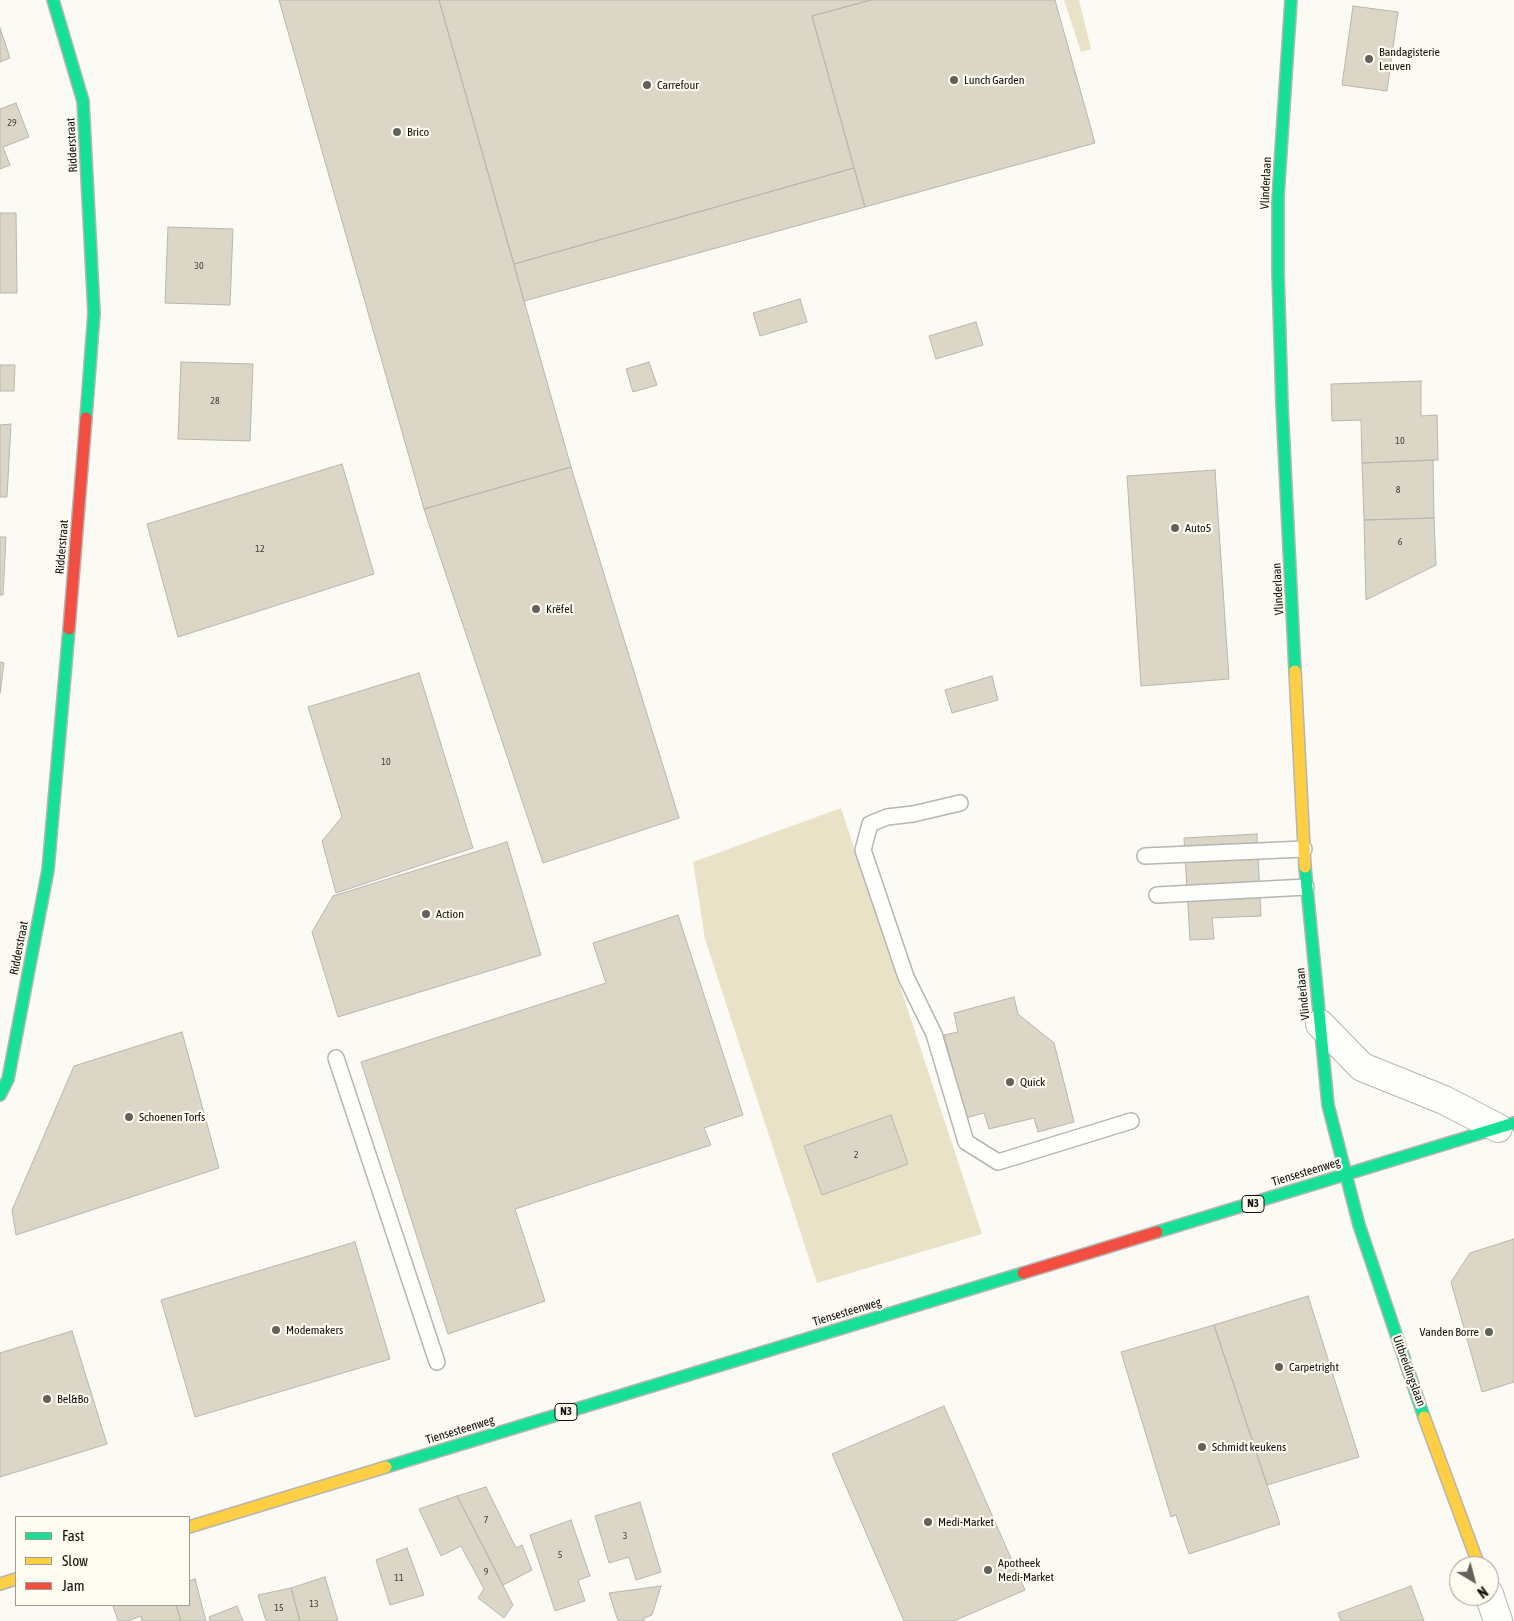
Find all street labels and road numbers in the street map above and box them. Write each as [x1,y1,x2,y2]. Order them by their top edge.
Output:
street label: Ridderstraat [63,117,81,173]
street label: Vlinderlaan [1257,156,1275,210]
street label: Ridderstraat [52,519,72,575]
street label: Vlinderlaan [1269,562,1287,616]
street label: Ridderstraat [7,920,31,976]
street label: Vlinderlaan [1293,967,1313,1021]
street label: Tiensesteenweg [1270,1155,1342,1189]
road number: N3 [1242,1196,1264,1212]
street label: Tiensesteenweg [811,1295,883,1329]
street label: Uitbreidingslaan [1389,1334,1429,1408]
road number: N3 [555,1404,577,1420]
street label: Tiensesteenweg [424,1413,496,1447]

